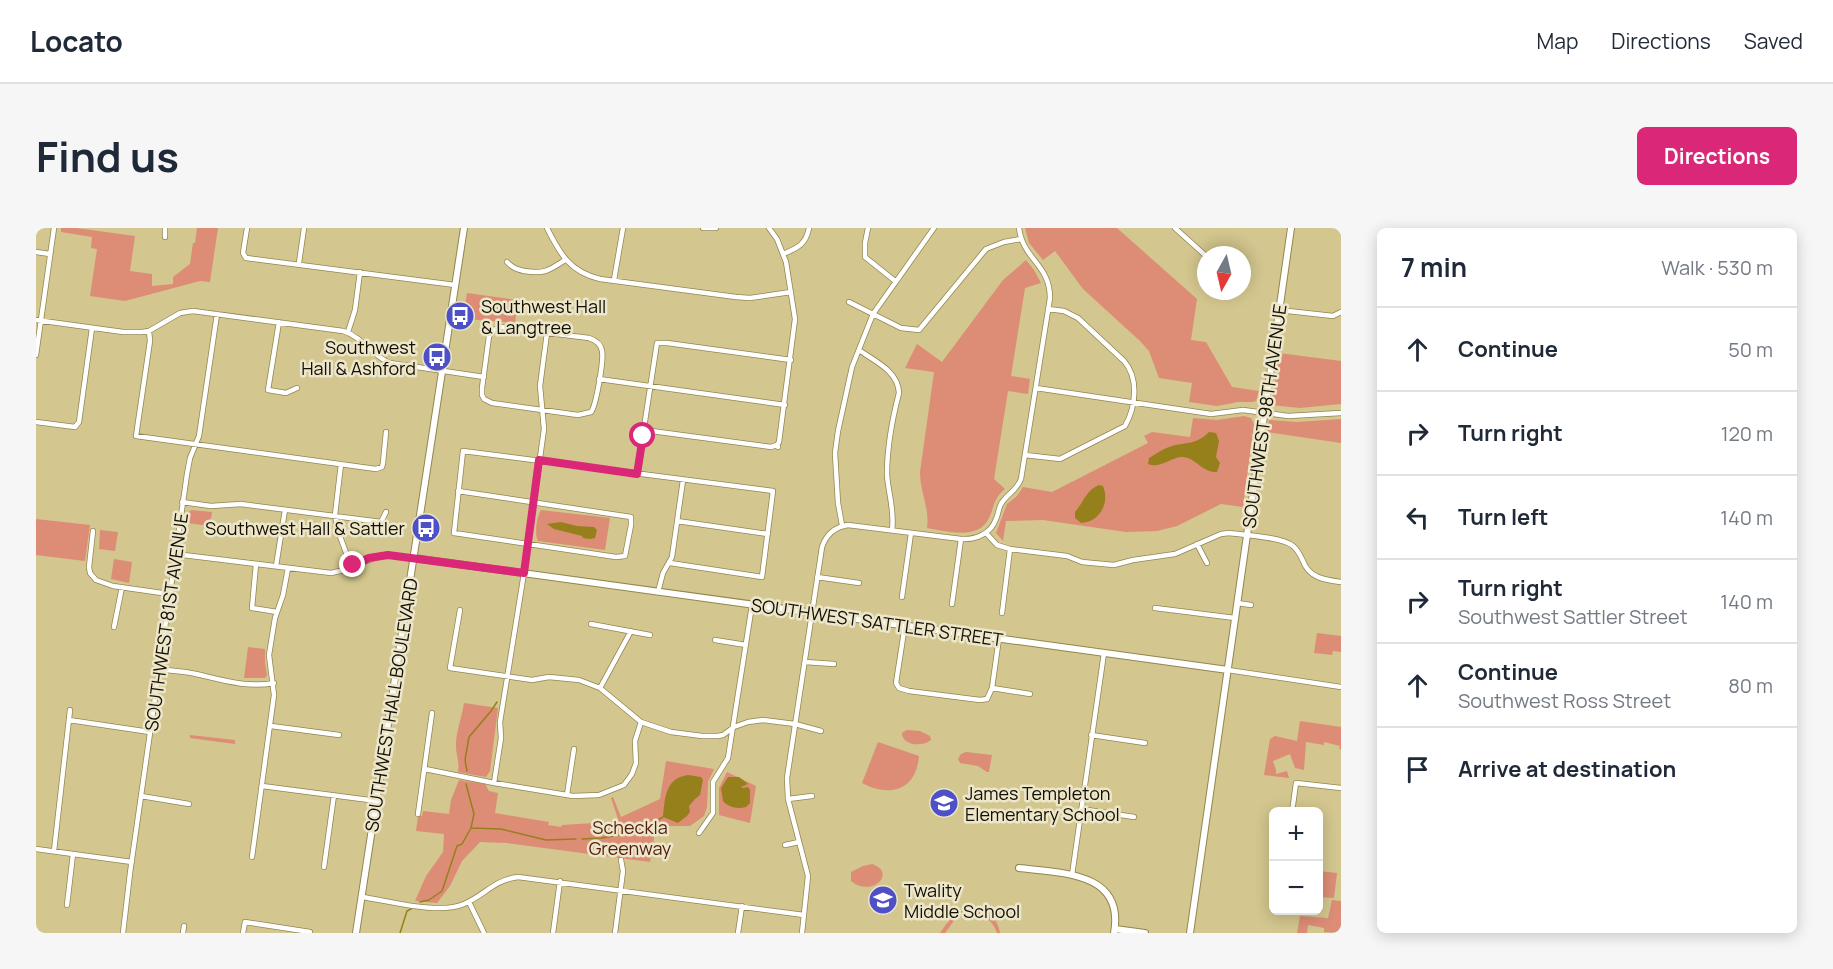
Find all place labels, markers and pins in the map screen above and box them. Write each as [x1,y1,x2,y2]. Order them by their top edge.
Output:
place label: Southwest Hall & Langtree [481,294,606,339]
bus stop icon: Southwest Hall & Langtree [444,300,476,332]
place label: Southwest Hall & Ashford [301,335,416,380]
bus stop icon: Southwest Hall & Ashford [421,341,453,373]
bus stop icon: Southwest Hall & Sattler [410,512,442,544]
place label: Southwest Hall & Sattler [205,516,406,540]
place label: James Templeton Elementary School [965,781,1120,826]
school or university icon: James Templeton Elementary School [928,787,960,819]
place label: Twality Middle School [904,878,1020,923]
school or university icon: Twality Middle School [867,884,899,916]

